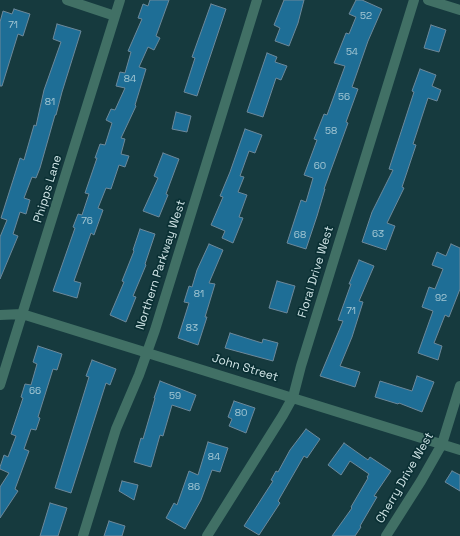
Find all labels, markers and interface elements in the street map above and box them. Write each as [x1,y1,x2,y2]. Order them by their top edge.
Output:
house number: 52 [360,10,372,22]
house number: 71 [8,19,18,31]
house number: 54 [346,46,358,58]
house number: 84 [124,73,136,85]
house number: 56 [338,91,350,103]
house number: 81 [45,96,55,108]
house number: 58 [325,125,337,137]
street label: Phipps Lane [31,153,65,225]
house number: 60 [314,160,326,172]
street label: Northern Parkway West [133,198,189,332]
house number: 76 [81,215,93,227]
street label: Floral Drive West [295,224,337,320]
house number: 63 [372,228,384,240]
house number: 68 [294,229,306,241]
house number: 81 [194,288,204,300]
house number: 92 [435,292,447,304]
house number: 71 [346,305,356,317]
house number: 83 [186,322,198,334]
street label: John Street [210,351,280,385]
house number: 66 [29,385,41,397]
house number: 59 [169,390,181,402]
house number: 80 [235,407,247,419]
street label: Cherry Drive West [373,430,437,526]
house number: 84 [208,451,220,463]
house number: 86 [188,481,200,493]

